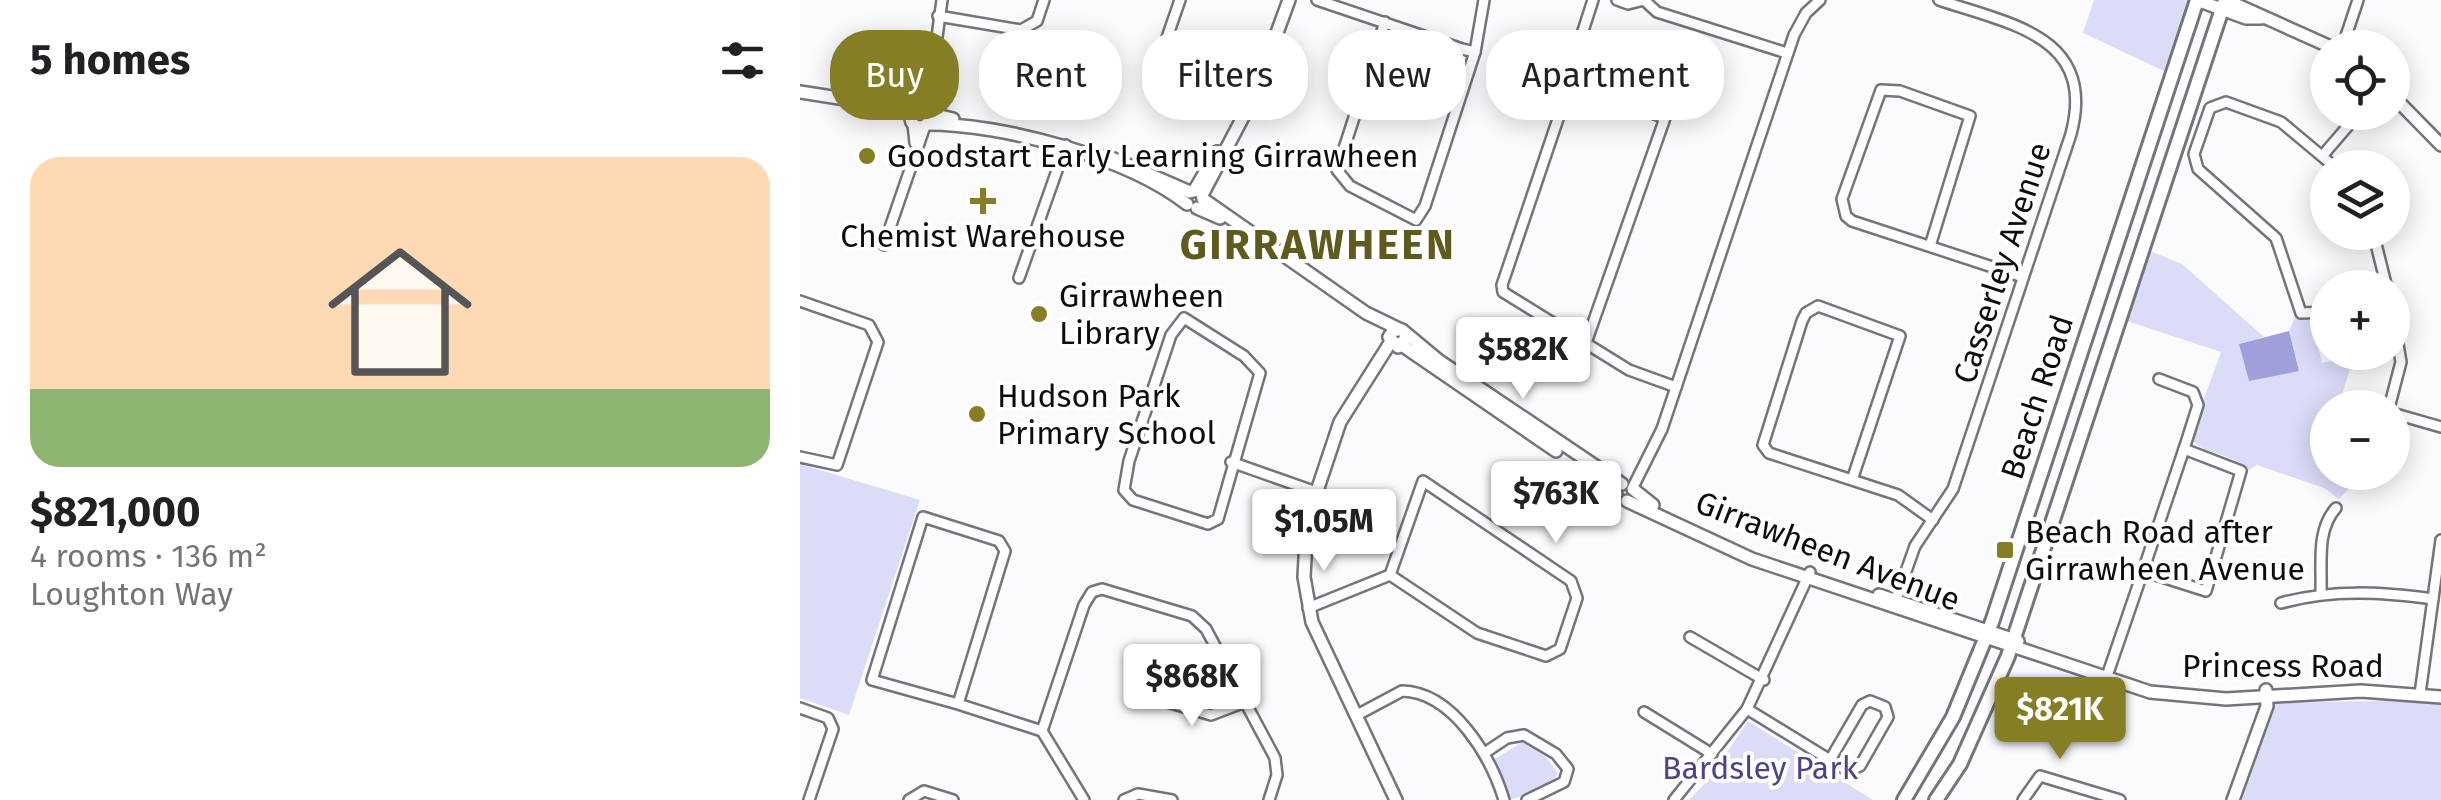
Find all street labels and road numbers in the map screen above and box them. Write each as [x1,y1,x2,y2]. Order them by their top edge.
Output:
street label: Casserley Avenue [1945,138,2059,388]
street label: Beach Road [1993,310,2081,484]
street label: Girrawheen Avenue [1690,483,1966,619]
street label: Princess Road [2182,647,2384,685]

